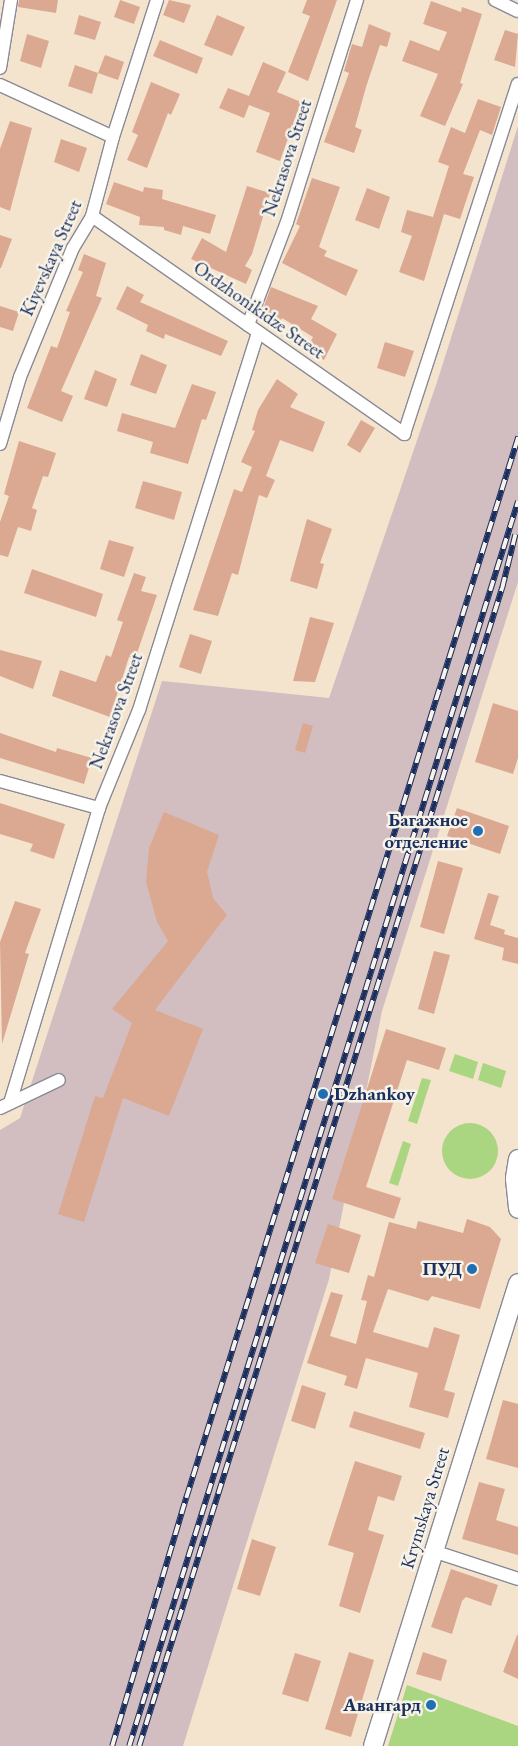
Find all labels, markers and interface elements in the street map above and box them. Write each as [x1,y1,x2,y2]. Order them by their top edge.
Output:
street label: Nekrasova Street [257,97,317,219]
street label: Kiyevskaya Street [15,196,87,320]
street label: Ordzhonikidze Street [189,256,329,364]
street label: Nekrasova Street [84,650,148,772]
place label: Багажное отделение [385,809,468,853]
marker: Багажное отделение [472,825,484,837]
place label: Dzhankoy [334,1083,415,1105]
marker: Dzhankoy [316,1087,330,1101]
place label: ПУД [422,1258,462,1280]
marker: ПУД [466,1263,478,1275]
street label: Krymskaya Street [396,1444,454,1572]
place label: Авангард [343,1694,421,1716]
marker: Авангард [425,1699,437,1711]

